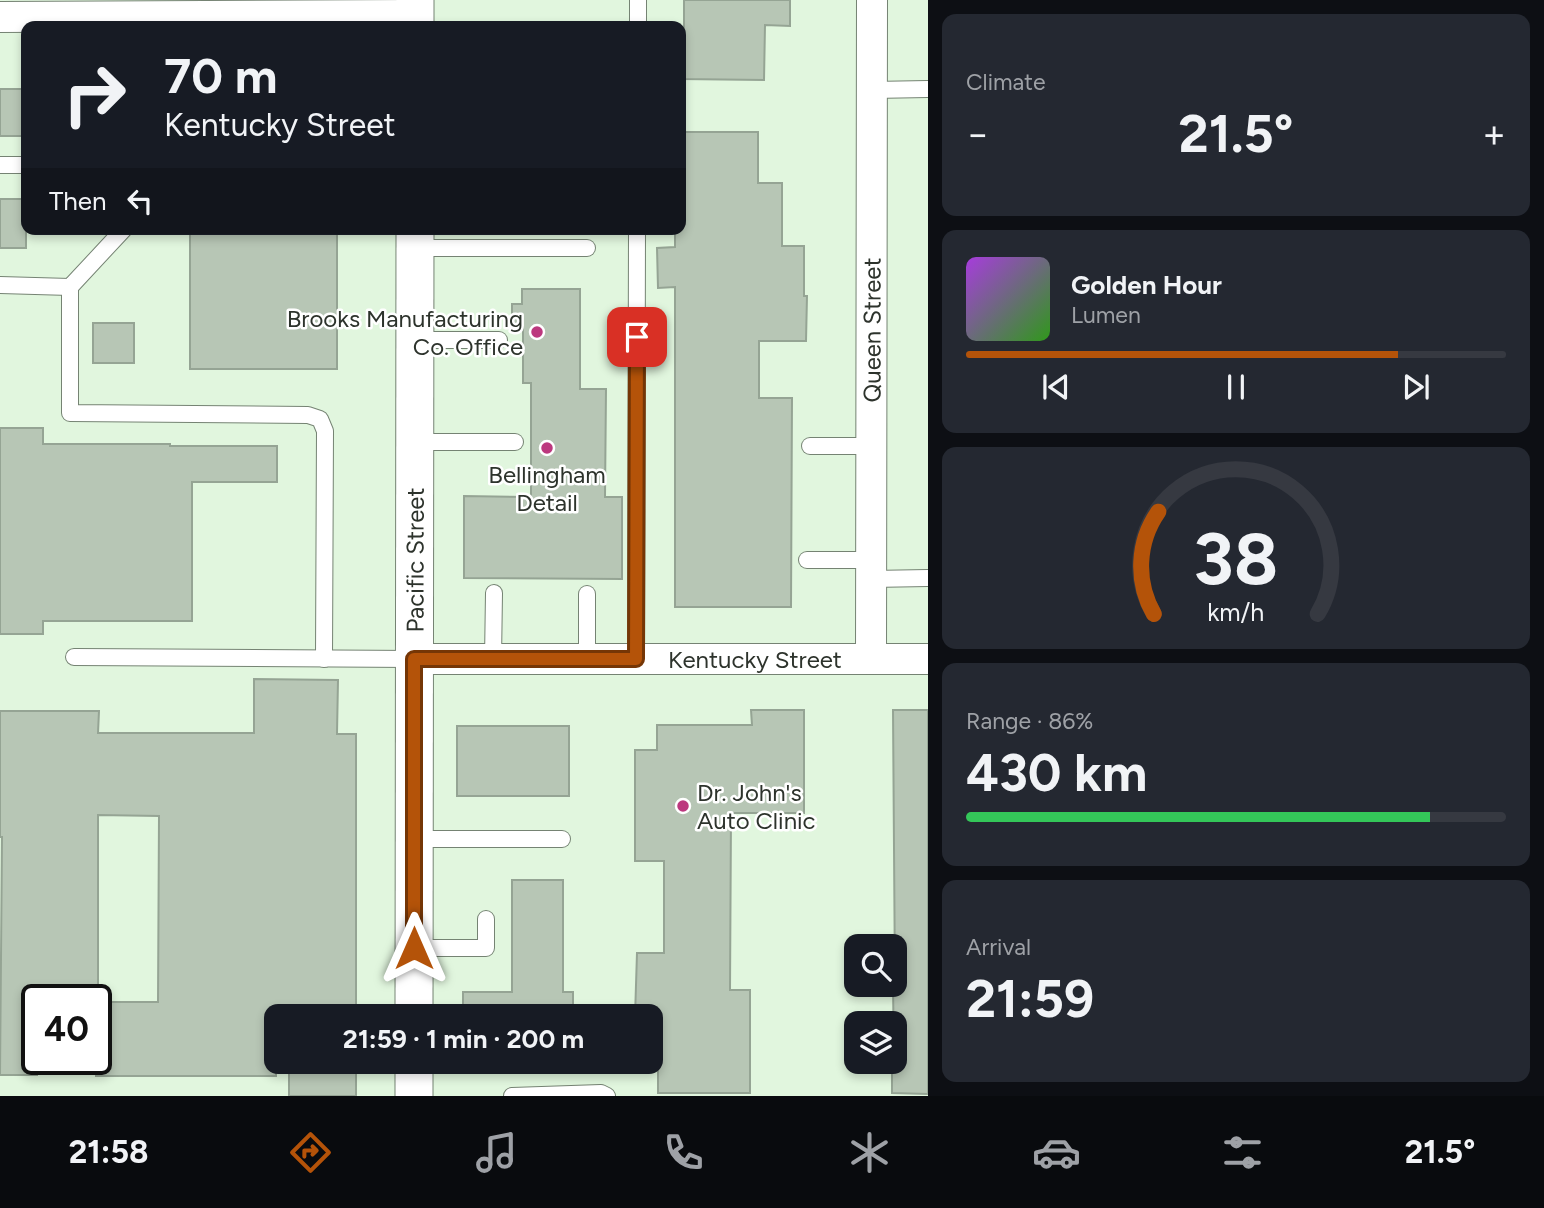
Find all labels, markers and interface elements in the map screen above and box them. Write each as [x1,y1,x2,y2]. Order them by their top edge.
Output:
text: 70 m [164,46,277,105]
icon: right [49,49,140,140]
text: Climate [966,68,1045,96]
text: 21.5° [1179,103,1293,165]
text: Kentucky Street [164,106,396,144]
text: − [966,111,990,157]
text: + [1482,111,1506,157]
icon: left [121,182,159,220]
text: Then [49,185,107,217]
street label: Queen Street [857,258,886,402]
text: Golden Hour [1071,269,1222,301]
text: Lumen [1071,301,1141,329]
place label: Brooks Manufacturing Co. Office [287,304,523,361]
pin [607,307,667,367]
icon: arrive [618,318,656,356]
marker: Brooks Manufacturing Co. Office [529,324,545,340]
icon: previous [1037,368,1075,406]
icon: pause [1217,368,1255,406]
icon: next [1397,368,1435,406]
marker: Bellingham Detail [539,440,555,456]
place label: Bellingham Detail [488,460,606,517]
street label: Pacific Street [400,487,429,633]
text: 38 [1193,515,1279,602]
text: km/h [1207,597,1265,627]
street label: Kentucky Street [668,645,842,674]
text: Range · 86% [966,707,1093,735]
text: 430 km [966,742,1147,804]
place label: Dr. John's Auto Clinic [697,778,816,835]
marker: Dr. John's Auto Clinic [675,798,691,814]
position arrow [377,911,451,985]
text: Arrival [966,933,1031,961]
map controls [844,934,907,1074]
button: search [844,934,907,997]
text: 21:59 [966,968,1094,1030]
speed limit sign: 40 [21,984,112,1075]
button: layers [844,1011,907,1074]
text: 21:59 · 1 min · 200 m [343,1023,584,1055]
icon: directions [286,1128,335,1177]
icon: music [472,1128,521,1177]
icon: phone [659,1128,708,1177]
icon: climate [845,1128,894,1177]
icon: car [1032,1128,1081,1177]
icon: filters [1218,1128,1267,1177]
text: 21:58 [69,1133,149,1171]
text: 21.5° [1405,1133,1475,1171]

